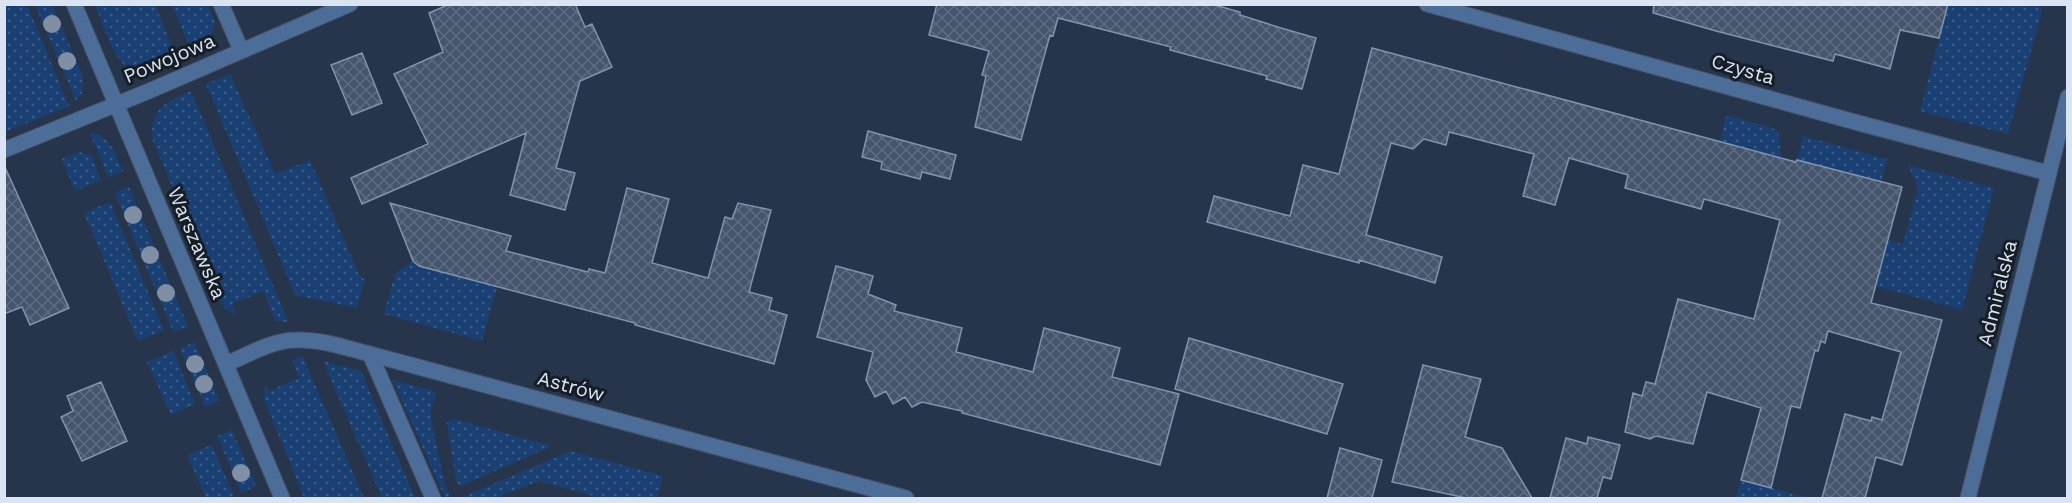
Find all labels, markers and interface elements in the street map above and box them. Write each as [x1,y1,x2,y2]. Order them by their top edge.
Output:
street label: Powojowa [120,28,218,88]
street label: Czysta [1709,49,1777,89]
street label: Warszawska [163,183,231,303]
street label: Admiralska [1972,238,2022,348]
street label: Astrów [535,366,607,406]

